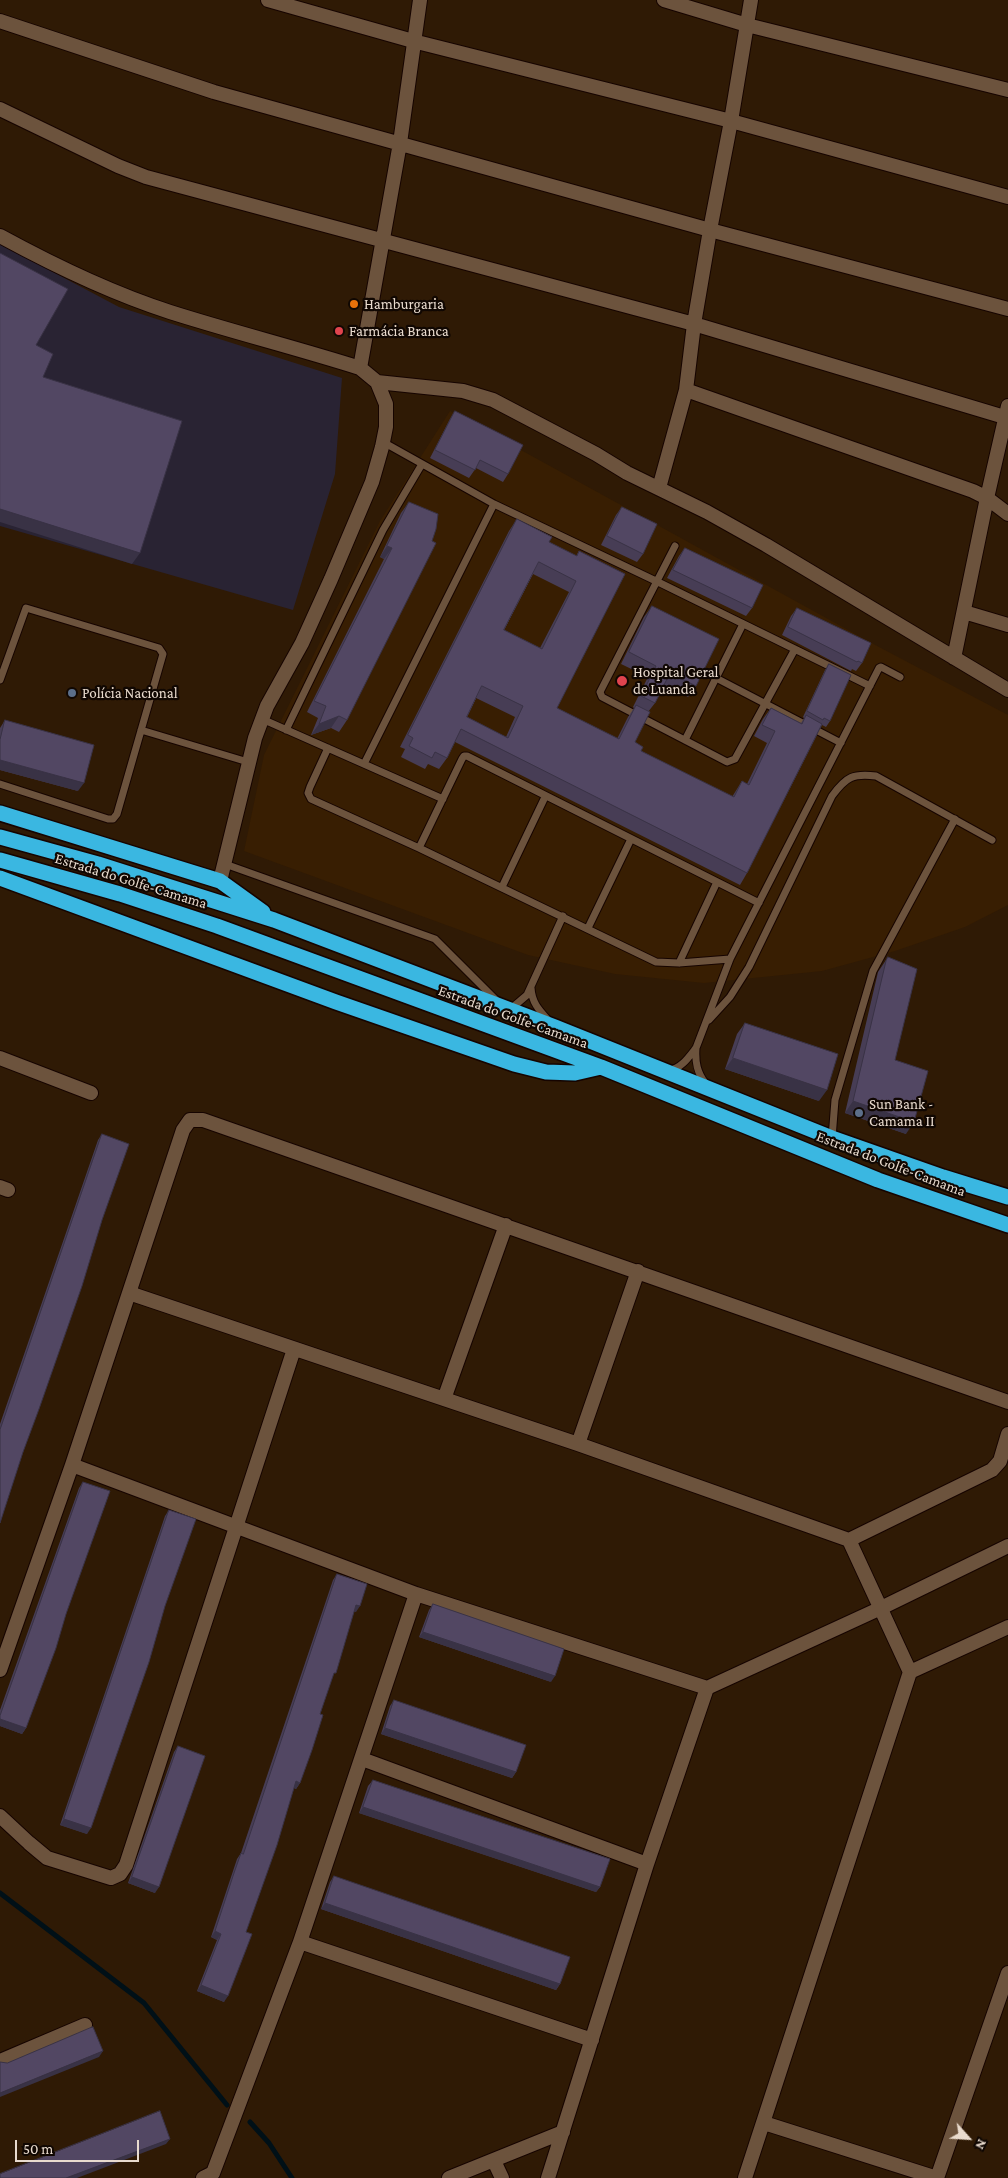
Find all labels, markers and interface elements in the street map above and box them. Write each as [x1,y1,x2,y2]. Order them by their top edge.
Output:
place label: Hamburgaria [364,295,444,313]
marker: Hamburgaria [348,298,360,310]
place label: Farmácia Branca [349,322,449,340]
marker: Farmácia Branca [333,325,345,337]
place label: Hospital Geral de Luanda [633,663,719,698]
marker: Hospital Geral de Luanda [615,674,629,688]
place label: Polícia Nacional [82,684,178,702]
marker: Polícia Nacional [66,687,78,699]
street label: Estrada do Golfe-Camama [53,849,209,913]
street label: Estrada do Golfe-Camama [436,982,590,1052]
place label: Sun Bank - Camama II [869,1095,935,1130]
marker: Sun Bank - Camama II [853,1107,865,1119]
street label: Estrada do Golfe-Camama [814,1127,968,1201]
north arrow [943,2113,993,2163]
scale bar [18,2130,141,2162]
text: N [972,2137,991,2152]
text: 50 m [23,2141,53,2157]

